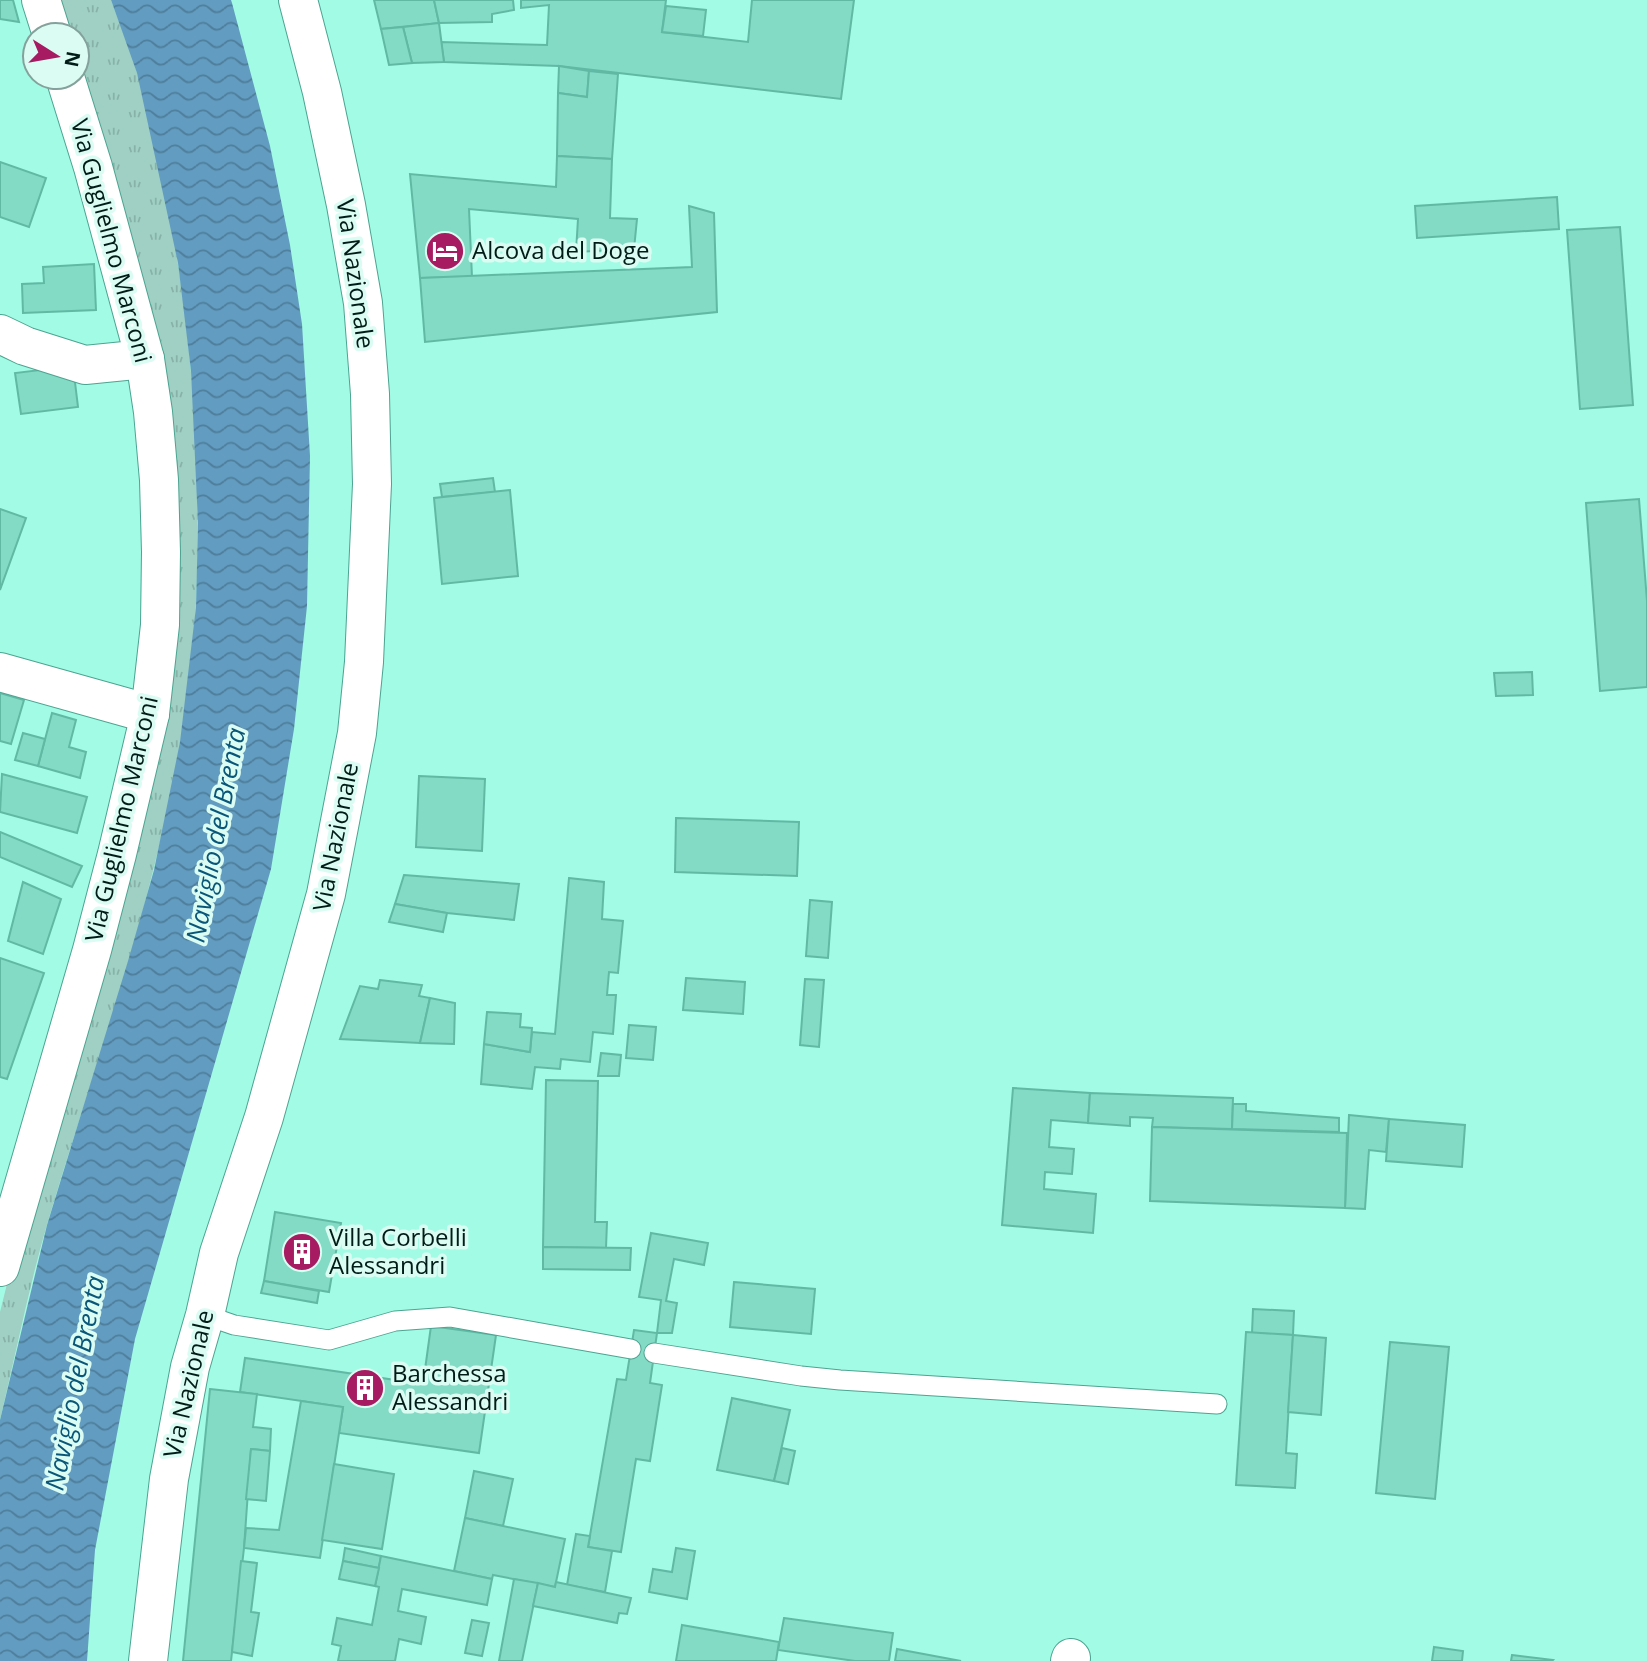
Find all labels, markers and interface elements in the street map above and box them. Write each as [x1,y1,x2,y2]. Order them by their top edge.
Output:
north arrow [21,21,91,91]
text: N [58,49,87,69]
street label: Via Guglielmo Marconi [64,115,161,366]
street label: Via Nazionale [330,197,383,351]
hotel icon: Alcova del Doge [424,230,466,272]
place label: Alcova del Doge [472,233,650,266]
street label: Via Guglielmo Marconi [76,693,165,945]
water label: Naviglio del Brenta [177,724,254,945]
street label: Via Nazionale [304,760,365,914]
place label: Villa Corbelli Alessandri [329,1220,467,1281]
building icon: Villa Corbelli Alessandri [281,1231,323,1273]
water label: Naviglio del Brenta [36,1272,113,1493]
street label: Via Nazionale [155,1307,221,1461]
place label: Barchessa Alessandri [392,1356,508,1417]
building icon: Barchessa Alessandri [344,1367,386,1409]

